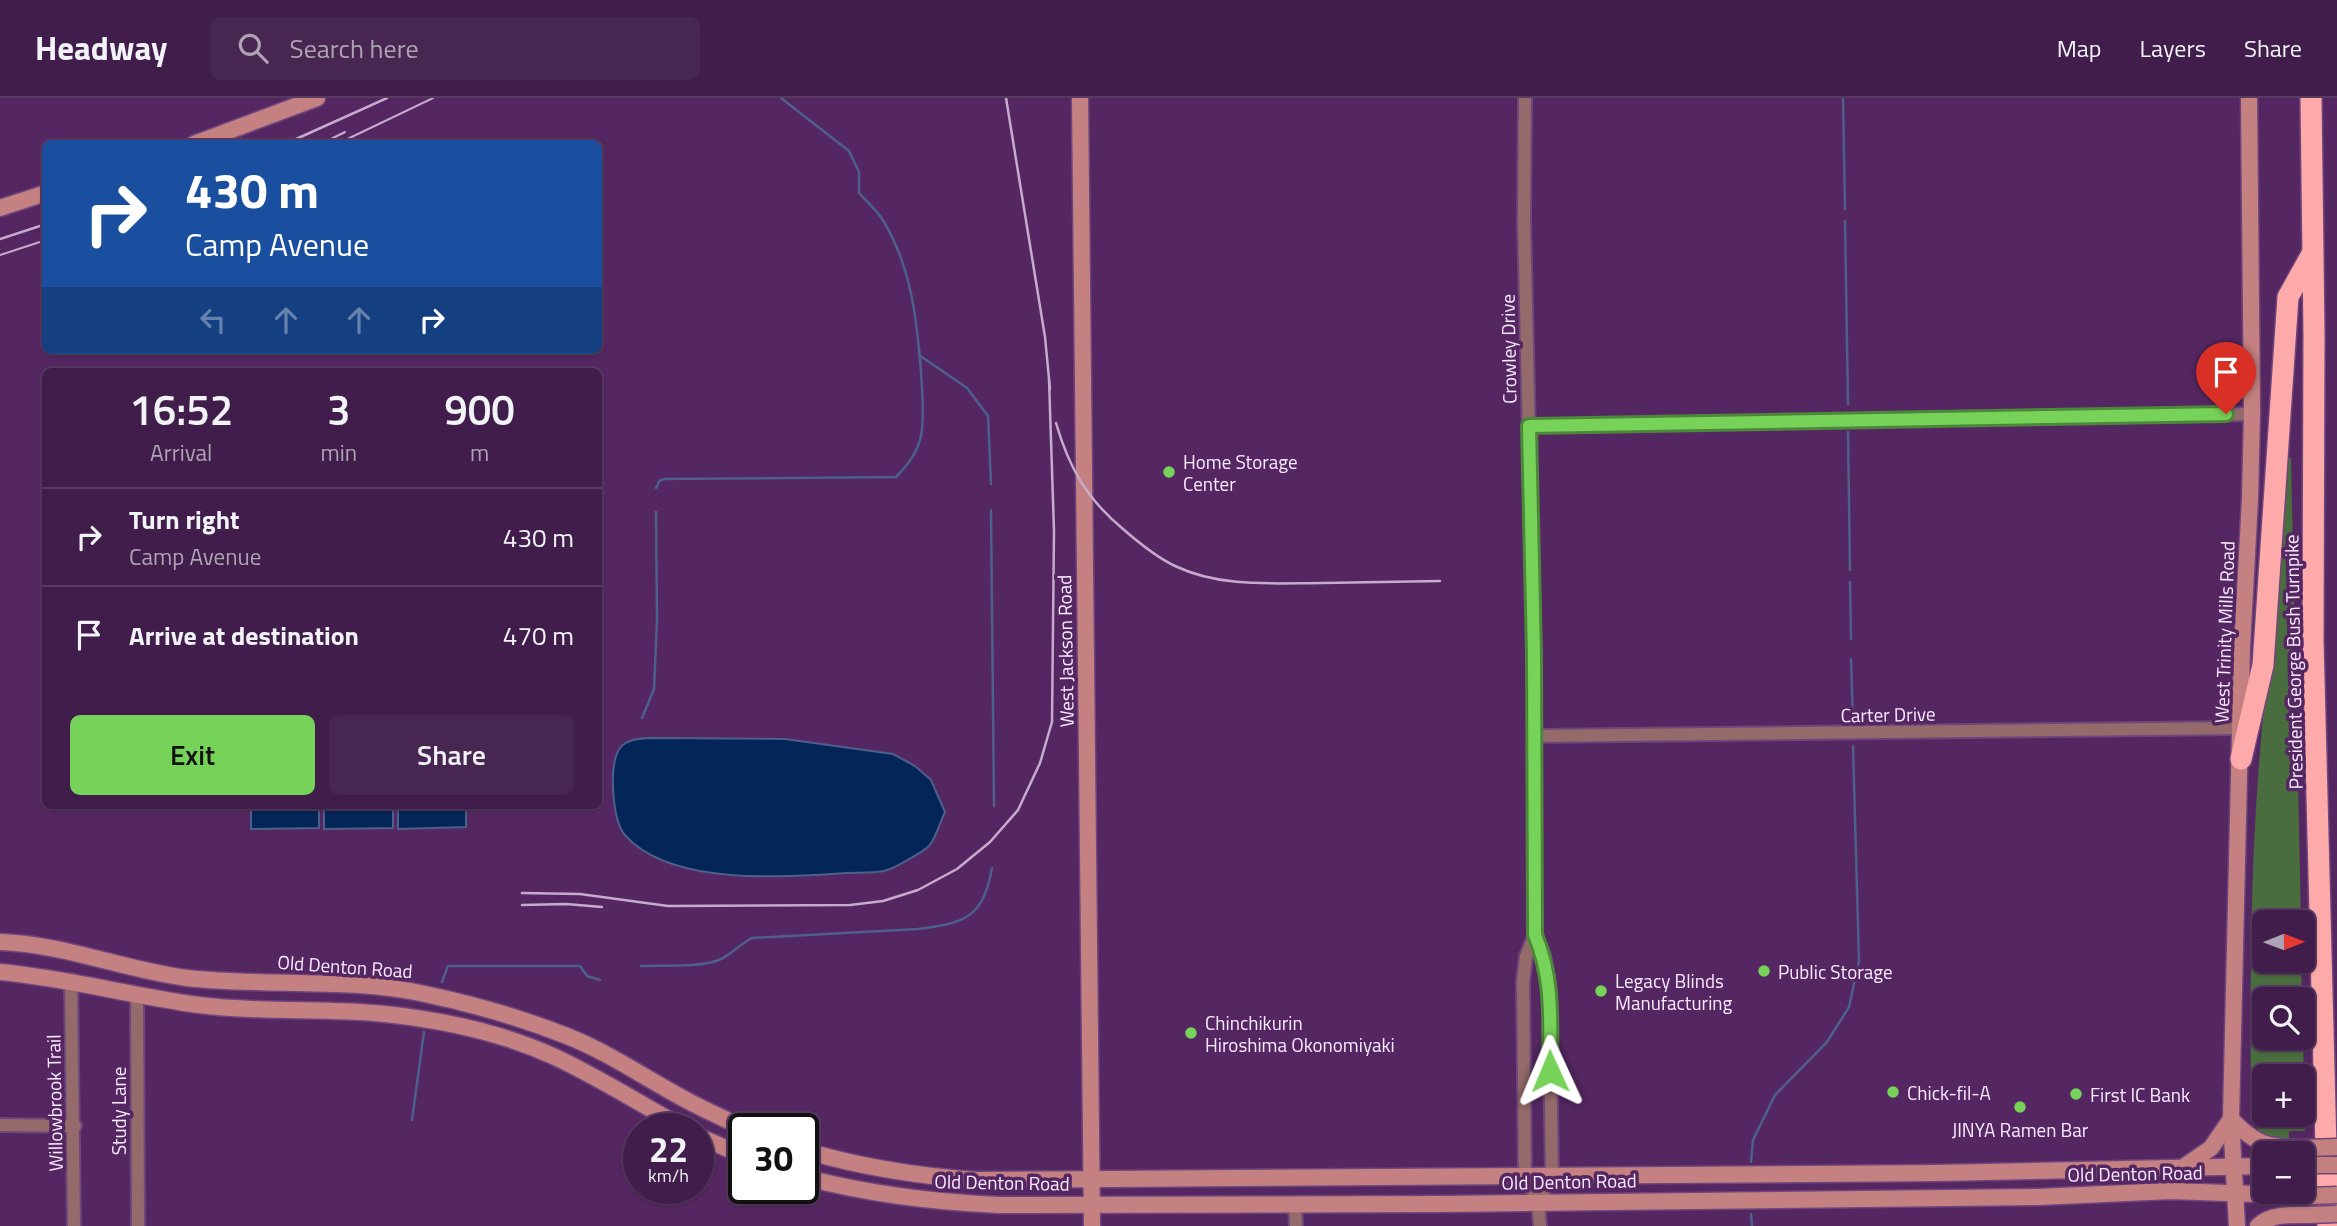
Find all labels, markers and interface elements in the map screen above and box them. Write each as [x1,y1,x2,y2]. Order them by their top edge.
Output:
search box [210,17,700,80]
text: Headway [35,23,168,73]
icon: search [234,29,272,67]
text: Search here [290,29,419,68]
text: Map [2057,30,2102,66]
text: Layers [2140,30,2206,66]
text: Share [2244,30,2302,66]
text: 430 m [185,152,319,227]
icon: right [70,168,161,259]
text: Camp Avenue [185,220,369,268]
street label: Crowley Drive [1493,294,1523,404]
icon: left [194,301,232,339]
icon: ahead [267,301,305,339]
icon: ahead [340,301,378,339]
icon: right [413,301,451,339]
pin [2196,342,2256,414]
icon: arrive [2207,353,2245,391]
text: 16:52 [129,377,233,441]
text: 3 [327,377,351,441]
text: 900 [444,377,515,441]
text: Arrival [150,435,212,470]
text: min [320,435,357,470]
text: m [470,435,489,470]
place label: Home Storage Center [1183,447,1298,498]
marker: Home Storage Center [1161,464,1177,480]
text: Turn right [129,500,240,539]
icon: right [70,518,108,556]
text: 430 m [503,518,574,557]
street label: President George Bush Turnpike [2276,534,2310,790]
text: Camp Avenue [129,539,261,574]
street label: West Trinity Mills Road [2206,540,2242,724]
street label: West Jackson Road [1049,575,1081,727]
icon: arrive [70,616,108,654]
text: Arrive at destination [129,616,359,655]
text: 470 m [503,616,574,655]
street label: Carter Drive [1840,699,1936,729]
button: Exit [70,715,315,795]
button: Share [329,715,574,795]
north arrow [2252,910,2315,973]
map controls [2252,910,2315,1204]
street label: Old Denton Road [276,947,414,985]
place label: Public Storage [1778,957,1893,986]
marker: Public Storage [1756,963,1772,979]
place label: Legacy Blinds Manufacturing [1615,966,1733,1017]
marker: Legacy Blinds Manufacturing [1593,983,1609,999]
button: search [2252,987,2315,1050]
place label: Chinchikurin Hiroshima Okonomiyaki [1205,1008,1395,1059]
marker: Chinchikurin Hiroshima Okonomiyaki [1183,1025,1199,1041]
street label: Willowbrook Trail [38,1034,70,1172]
position arrow [1513,1034,1587,1108]
button: + [2252,1064,2315,1127]
street label: Study Lane [104,1067,133,1155]
place label: Chick-fil-A [1907,1078,1991,1107]
place label: First IC Bank [2090,1080,2190,1109]
marker: Chick-fil-A [1885,1084,1901,1100]
marker: First IC Bank [2068,1086,2084,1102]
marker: JINYA Ramen Bar [2012,1099,2028,1115]
speed limit sign: 30 [728,1113,819,1204]
place label: JINYA Ramen Bar [1952,1115,2089,1144]
text: 22 [649,1122,688,1176]
button: − [2252,1141,2315,1204]
street label: Old Denton Road [2067,1157,2203,1189]
text: km/h [648,1162,689,1189]
street label: Old Denton Road [1501,1165,1637,1197]
street label: Old Denton Road [934,1166,1070,1198]

